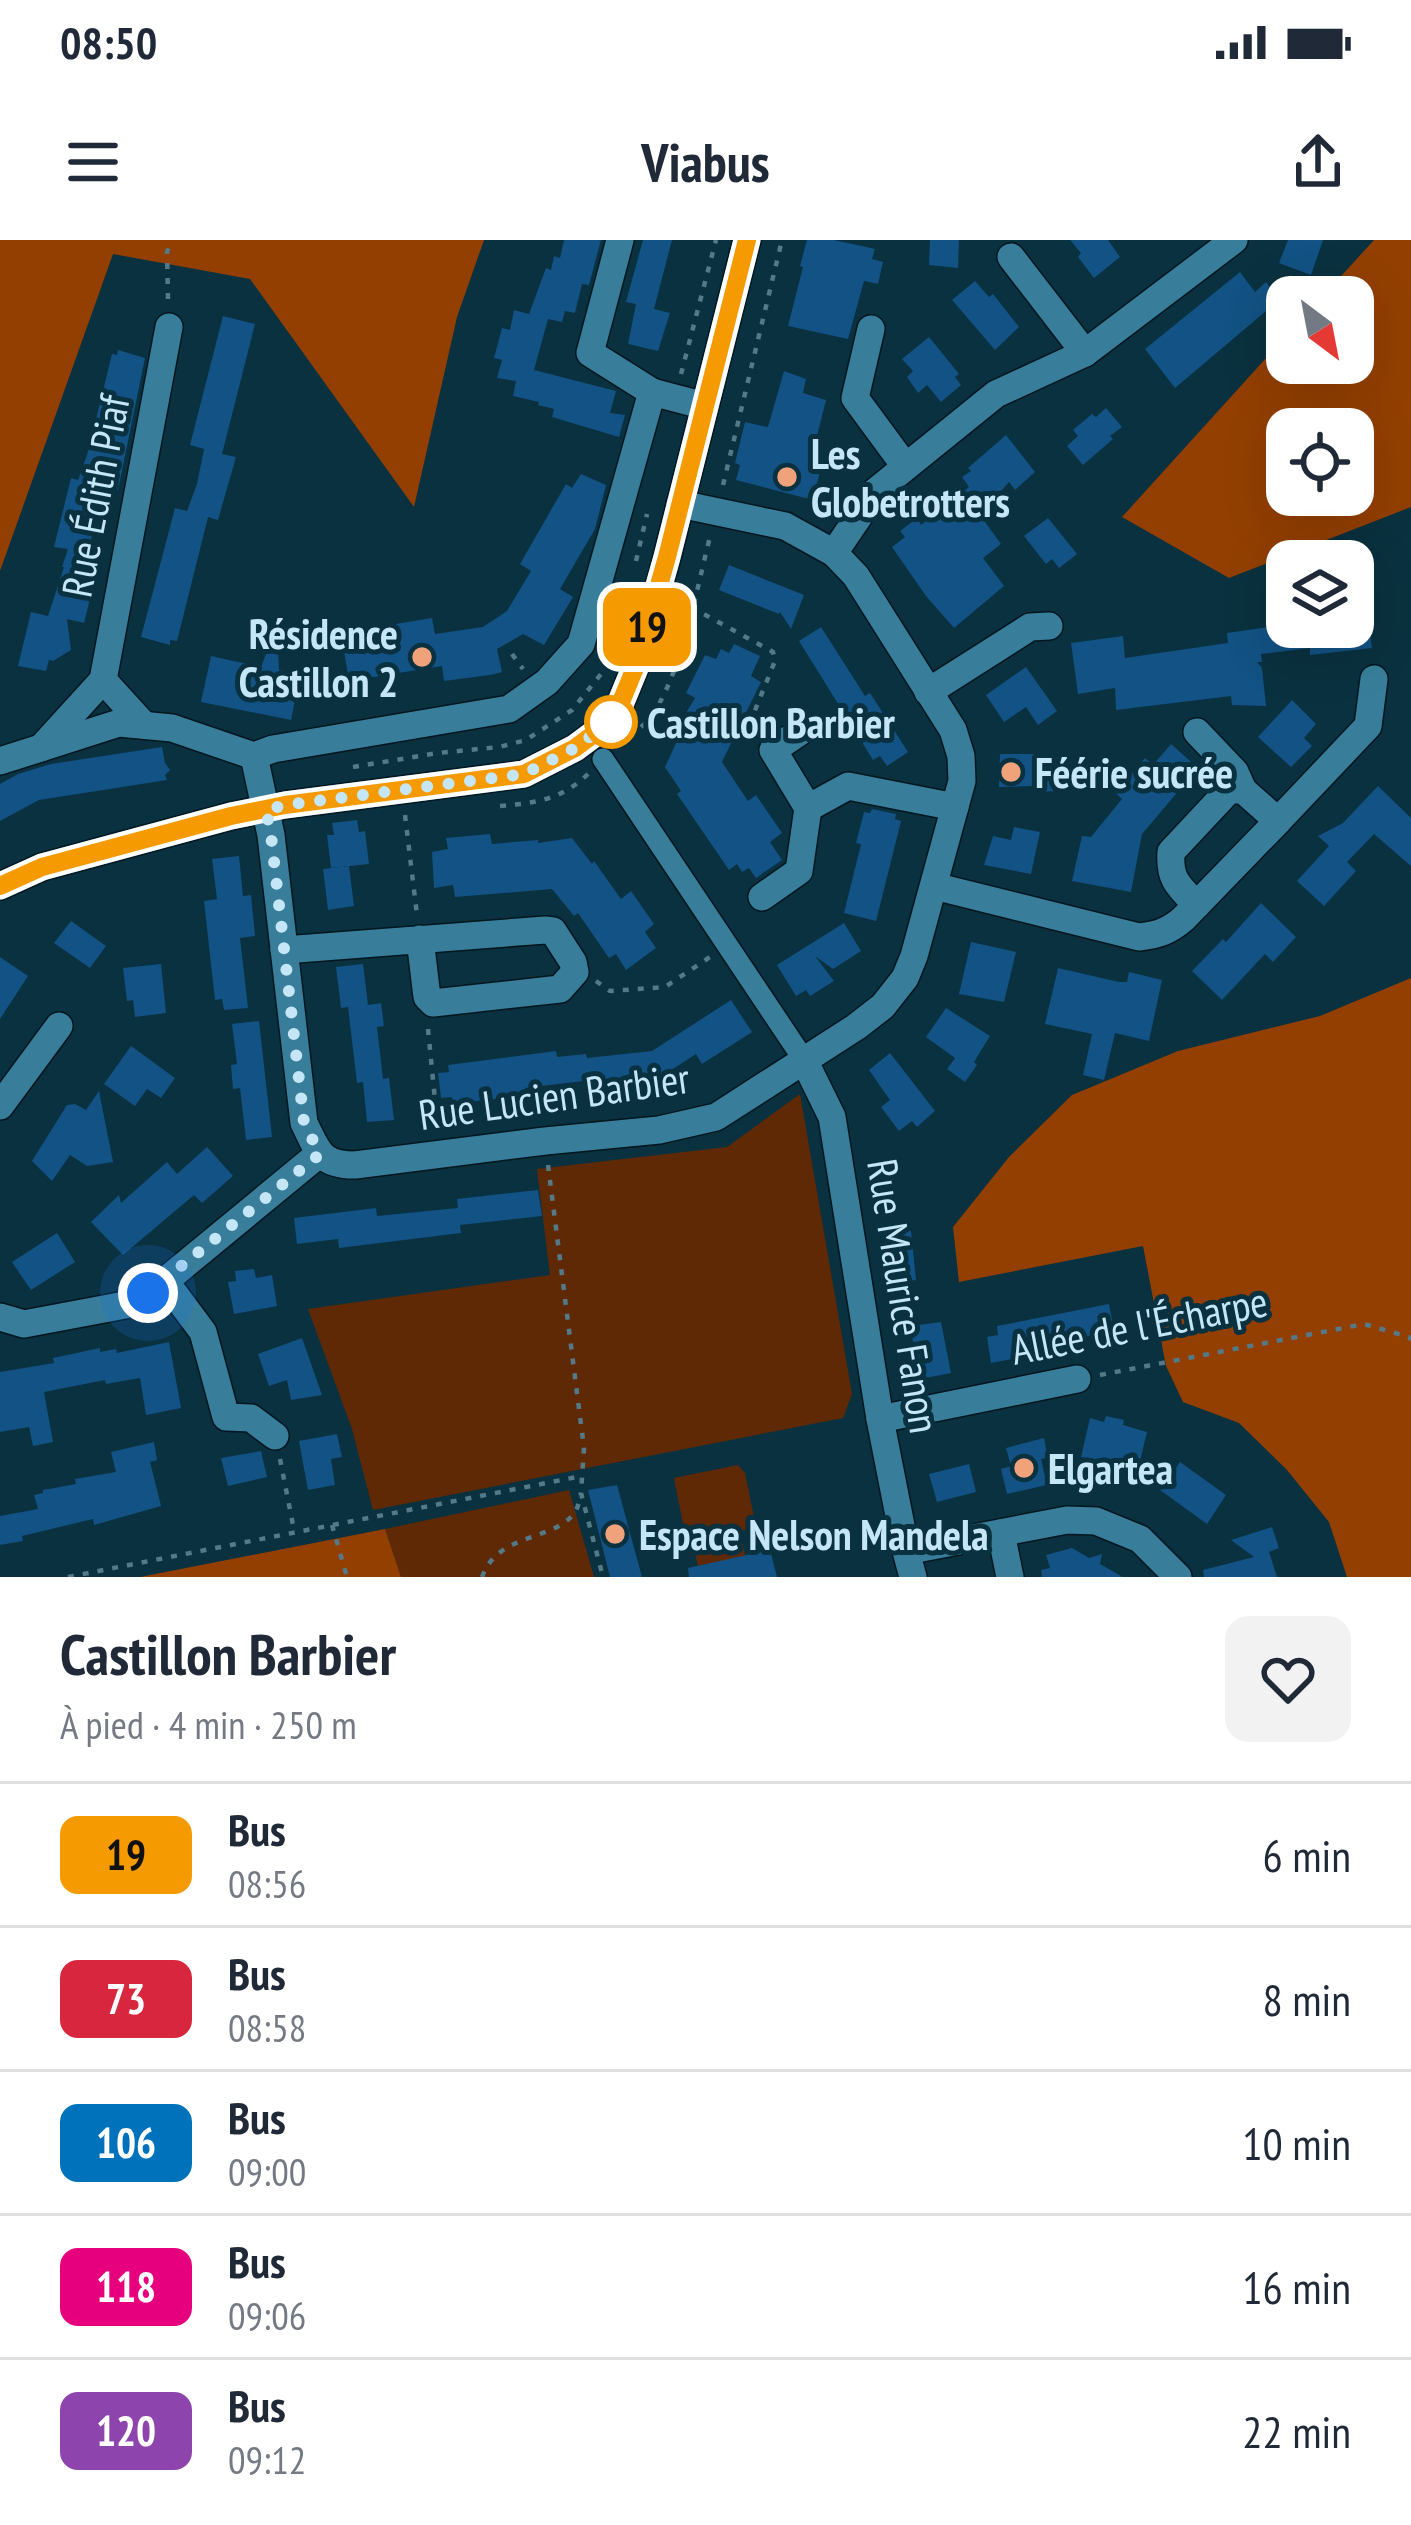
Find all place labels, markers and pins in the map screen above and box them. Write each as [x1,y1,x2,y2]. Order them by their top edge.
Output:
place label: Les Globetrotters [811,426,1010,529]
marker: Les Globetrotters [774,464,800,490]
place label: Résidence Castillon 2 [239,606,398,709]
marker: Résidence Castillon 2 [409,644,435,670]
place label: Castillon Barbier [647,695,895,750]
marker: Castillon Barbier [586,697,636,747]
place label: Féérie sucrée [1035,745,1233,800]
marker: Féérie sucrée [998,759,1024,785]
place label: Elgartea [1048,1441,1173,1496]
marker: Elgartea [1011,1455,1037,1481]
place label: Espace Nelson Mandela [639,1507,989,1562]
marker: Espace Nelson Mandela [602,1521,628,1547]

